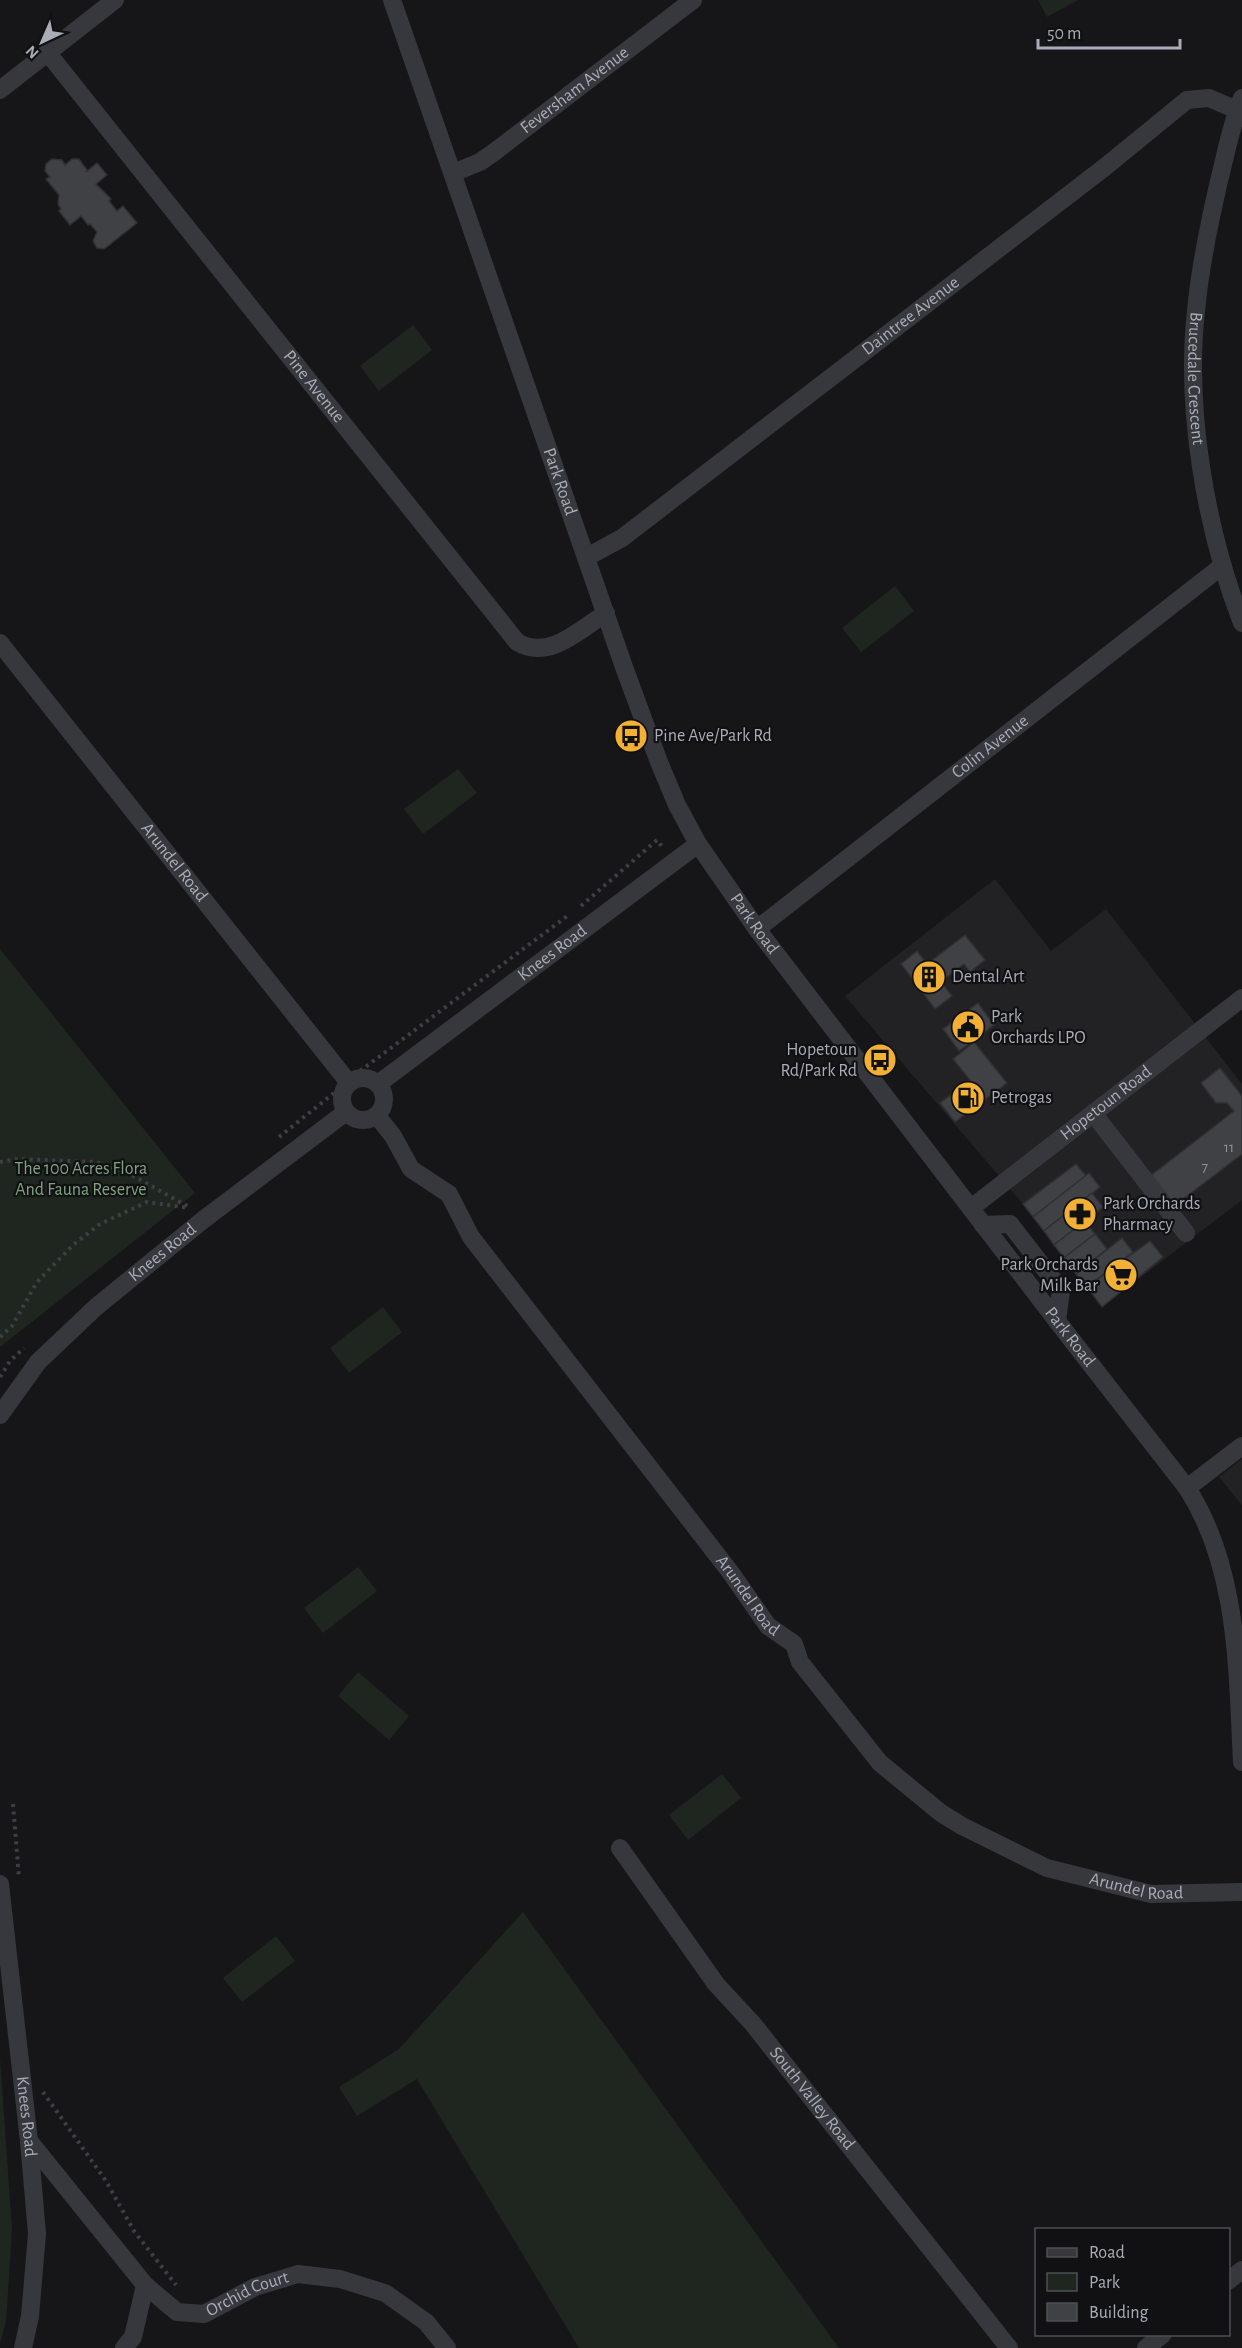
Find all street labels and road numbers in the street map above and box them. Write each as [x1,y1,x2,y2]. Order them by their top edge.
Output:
street label: Feversham Avenue [517,43,632,137]
street label: Daintree Avenue [859,273,963,359]
street label: Brucedale Crescent [1184,311,1207,446]
street label: Pine Avenue [280,347,348,426]
street label: Park Road [540,446,580,518]
street label: Colin Avenue [949,712,1032,782]
street label: Arundel Road [137,819,211,905]
street label: Park Road [726,890,782,958]
street label: Knees Road [515,922,590,985]
street label: Hopetoun Road [1057,1063,1155,1144]
street label: Knees Road [125,1220,200,1285]
street label: Park Road [1041,1304,1098,1370]
street label: Arundel Road [712,1552,782,1640]
street label: Arundel Road [1088,1870,1183,1903]
street label: South Valley Road [766,2044,858,2153]
street label: Knees Road [13,2075,39,2158]
street label: Orchid Court [203,2268,291,2320]

